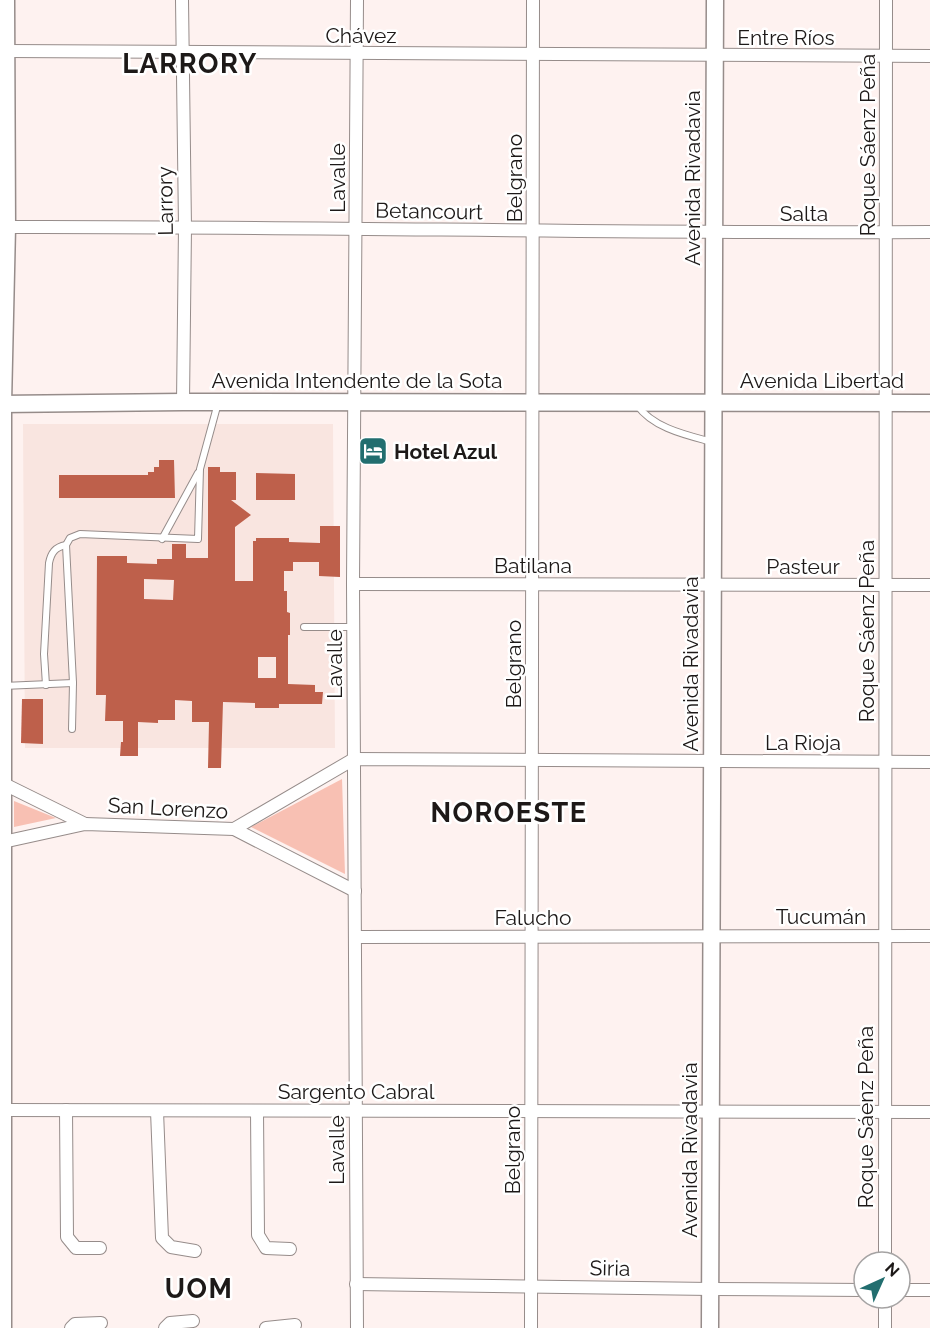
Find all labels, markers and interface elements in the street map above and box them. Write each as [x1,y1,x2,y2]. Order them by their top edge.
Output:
street label: Chávez [325,23,397,48]
street label: Entre Ríos [737,25,835,50]
district label: LARRORY [122,48,258,79]
street label: Roque Sáenz Peña [855,54,880,236]
street label: Avenida Rivadavia [680,90,705,266]
street label: Belgrano [502,134,527,222]
street label: Lavalle [325,143,350,213]
street label: Larrory [152,166,178,236]
street label: Betancourt [375,198,483,224]
street label: Salta [780,201,828,226]
street label: Avenida Intendente de la Sota [212,368,502,393]
street label: Avenida Libertad [740,368,904,393]
hotel icon: Hotel Azul [357,435,389,467]
place label: Hotel Azul [394,439,497,464]
street label: Roque Sáenz Peña [854,540,879,722]
street label: Batilana [494,553,572,578]
street label: Pasteur [766,554,840,579]
street label: Avenida Rivadavia [678,576,703,752]
street label: Belgrano [501,620,526,708]
street label: Lavalle [322,629,347,699]
street label: La Rioja [765,730,841,755]
street label: San Lorenzo [107,792,229,824]
district label: NOROESTE [431,797,588,828]
street label: Tucumán [776,904,866,929]
street label: Falucho [495,905,571,930]
street label: Roque Sáenz Peña [853,1026,878,1208]
street label: Avenida Rivadavia [677,1062,702,1238]
street label: Sargento Cabral [278,1079,435,1104]
street label: Belgrano [500,1106,525,1194]
street label: Lavalle [324,1115,349,1185]
north arrow [852,1250,912,1310]
street label: Siria [589,1255,631,1281]
text: N [881,1259,903,1281]
district label: UOM [165,1273,233,1304]

